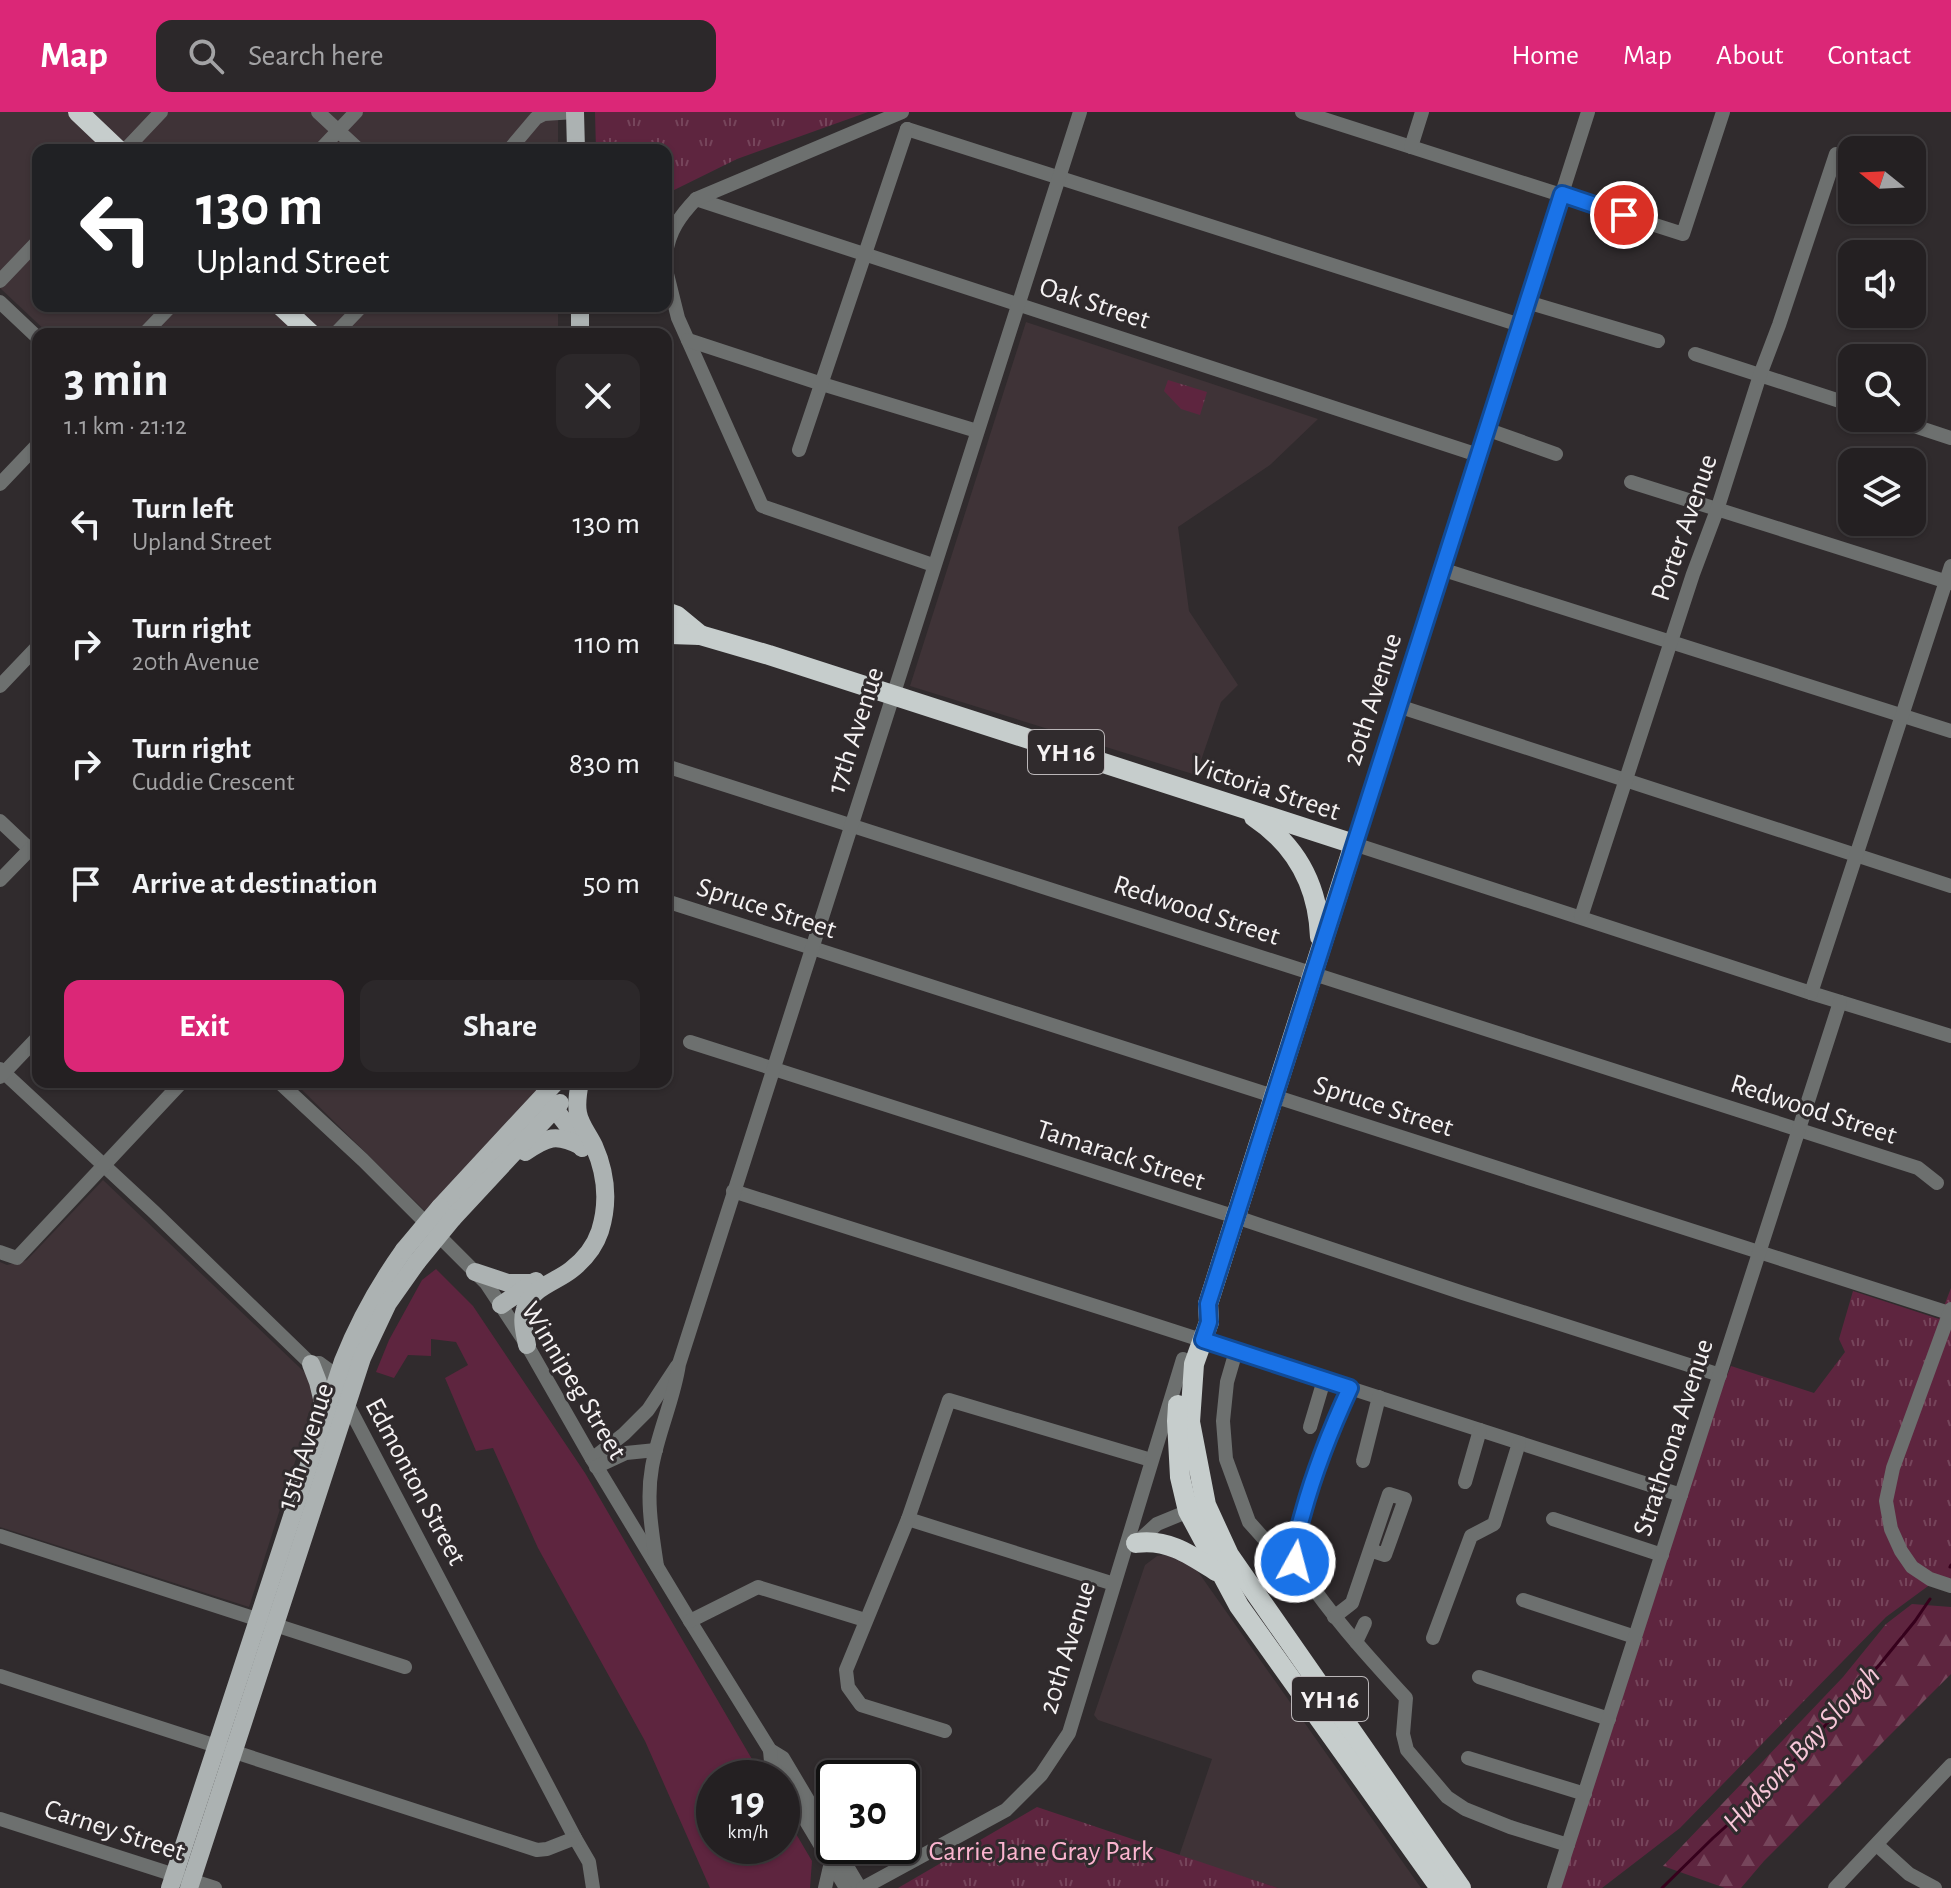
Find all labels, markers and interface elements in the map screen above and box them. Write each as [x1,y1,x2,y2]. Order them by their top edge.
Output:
search box [156,20,716,92]
icon: search [184,34,228,78]
text: Map [40,37,108,75]
text: Search here [248,41,384,71]
text: Home [1512,42,1579,70]
text: Map [1623,42,1672,70]
text: About [1716,42,1784,70]
text: Contact [1828,42,1911,70]
north arrow [1838,136,1926,224]
map controls [1838,136,1926,536]
icon: left [64,176,168,280]
text: 130 m [196,179,323,235]
pin [1590,181,1658,249]
icon: arrive [1602,193,1646,237]
button: sound [1838,240,1926,328]
text: Upland Street [196,244,389,280]
street label: Oak Street [1036,273,1153,335]
button: search [1838,344,1926,432]
button: close [556,354,640,438]
text: 3 min [64,357,169,405]
text: 1.1 km · 21:12 [64,413,187,439]
button: layers [1838,448,1926,536]
street label: Porter Avenue [1647,451,1723,604]
text: Turn left [132,494,233,524]
icon: left [64,502,108,546]
text: 130 m [573,509,640,539]
text: Upland Street [132,529,272,555]
text: Turn right [132,614,251,644]
icon: right [64,622,108,666]
text: 110 m [575,629,640,659]
street label: 20th Avenue [1338,630,1407,769]
text: 20th Avenue [132,649,259,675]
street label: 17th Avenue [822,664,889,797]
road number: YH 16 [1028,730,1104,774]
text: Turn right [132,734,251,764]
icon: right [64,742,108,786]
text: 830 m [569,749,640,779]
street label: Victoria Street [1188,752,1343,826]
text: Cuddie Crescent [132,769,295,795]
icon: arrive [64,862,108,906]
text: Arrive at destination [132,869,378,899]
text: 50 m [583,869,640,899]
street label: Redwood Street [1110,871,1283,951]
street label: Spruce Street [693,873,840,945]
button: Exit [64,980,344,1072]
button: Share [360,980,640,1072]
street label: Redwood Street [1727,1070,1900,1150]
street label: Spruce Street [1310,1071,1457,1143]
street label: Tamarack Street [1033,1115,1208,1196]
street label: Winnipeg Street [515,1297,631,1465]
street label: Strathcona Avenue [1629,1336,1719,1540]
street label: 15th Avenue [272,1380,339,1513]
street label: Edmonton Street [360,1394,471,1570]
position arrow [1253,1520,1337,1604]
street label: 20th Avenue [1034,1578,1101,1717]
water label: Hudsons Bay Slough [1717,1660,1886,1838]
road number: YH 16 [1292,1677,1368,1721]
speed limit sign: 30 [816,1760,920,1864]
text: 19 [731,1782,765,1822]
street label: Carney Street [41,1795,188,1867]
text: km/h [727,1822,769,1842]
park label: Carrie Jane Gray Park [929,1838,1154,1866]

